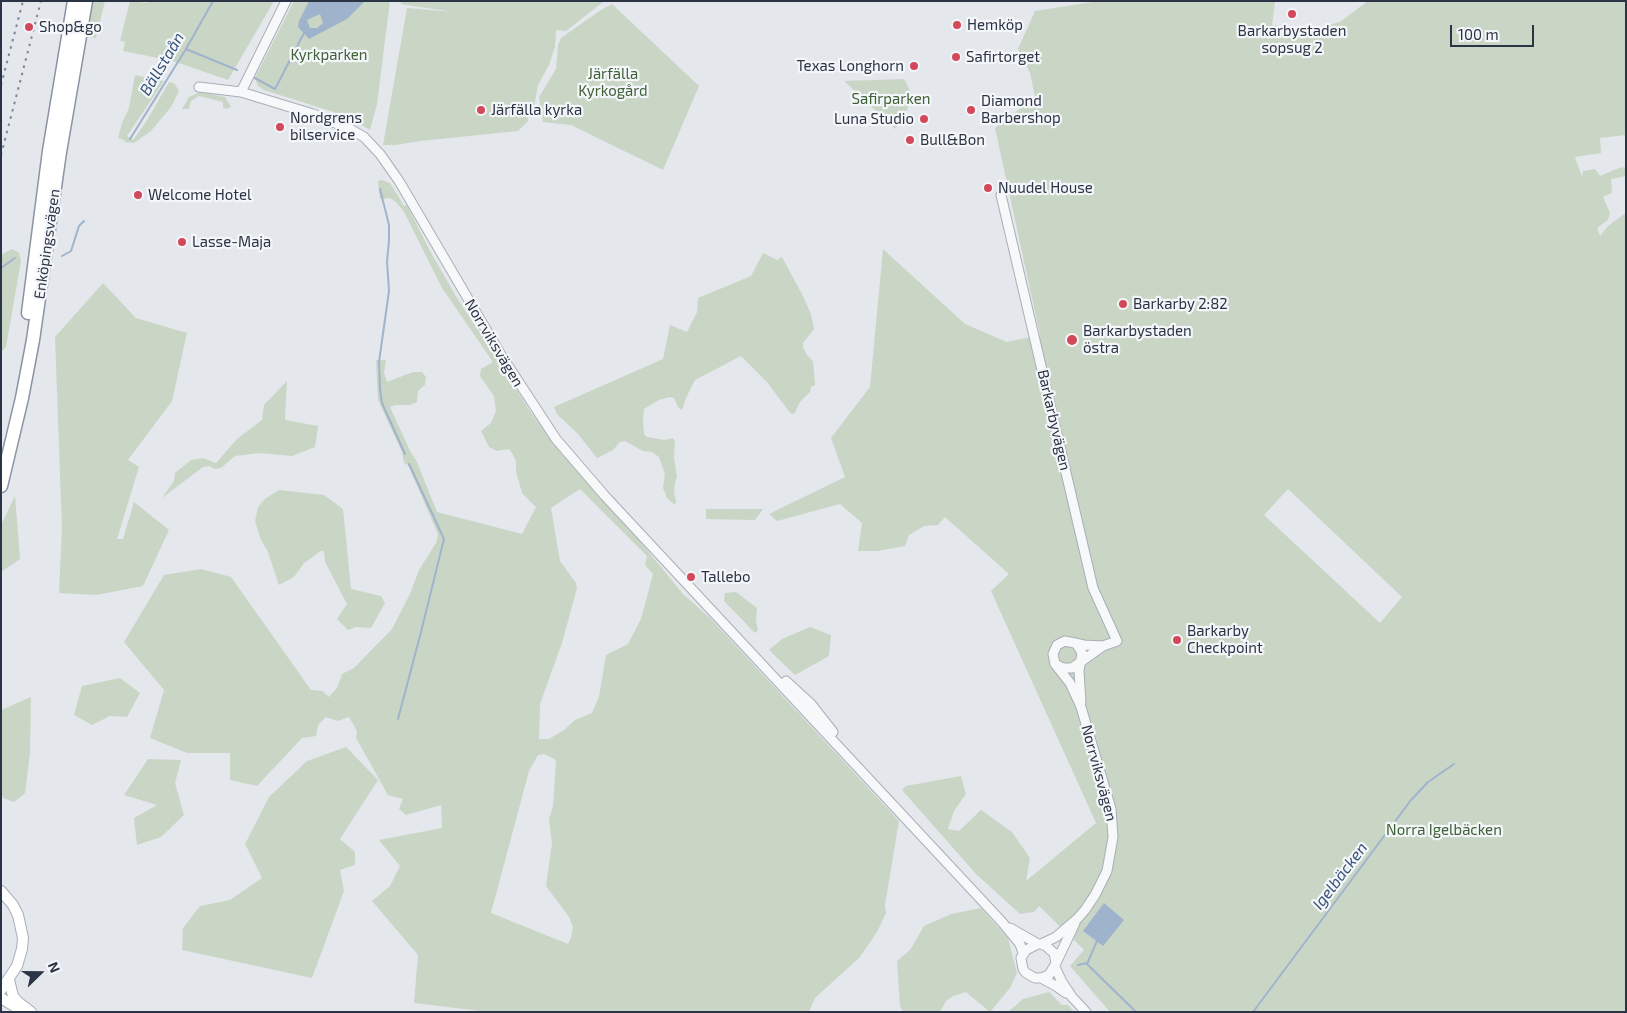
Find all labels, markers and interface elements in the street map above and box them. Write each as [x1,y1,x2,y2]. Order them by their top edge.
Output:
marker: Barkarbystaden sopsug 2 [1286,8,1298,20]
scale bar [1452,15,1536,47]
place label: Hemköp [967,16,1023,34]
place label: Shop&go [39,18,102,36]
marker: Hemköp [951,19,963,31]
marker: Shop&go [23,21,35,33]
place label: Barkarbystaden sopsug 2 [1238,22,1346,57]
text: 100 m [1458,25,1499,43]
water label: Bällstaån [136,29,188,99]
park label: Kyrkparken [290,46,368,64]
place label: Safirtorget [966,48,1040,66]
marker: Safirtorget [950,51,962,63]
place label: Texas Longhorn [797,57,904,75]
marker: Texas Longhorn [908,60,920,72]
park label: Järfälla Kyrkogård [578,65,648,100]
park label: Safirparken [852,90,930,108]
place label: Diamond Barbershop [981,92,1061,127]
place label: Järfälla kyrka [491,101,582,119]
marker: Järfälla kyrka [475,104,487,116]
marker: Diamond Barbershop [965,104,977,116]
place label: Nordgrens bilservice [290,109,362,144]
place label: Luna Studio [834,110,914,128]
marker: Luna Studio [918,113,930,125]
marker: Nordgrens bilservice [274,121,286,133]
place label: Bull&Bon [920,131,985,149]
marker: Bull&Bon [904,134,916,146]
place label: Nuudel House [998,179,1093,197]
marker: Nuudel House [982,182,994,194]
place label: Welcome Hotel [148,186,251,204]
street label: Enköpingsvägen [30,188,64,300]
marker: Welcome Hotel [132,189,144,201]
place label: Lasse-Maja [192,233,271,251]
marker: Lasse-Maja [176,236,188,248]
place label: Barkarby 2:82 [1133,295,1228,313]
street label: Norrviksvägen [461,296,527,390]
marker: Barkarby 2:82 [1117,298,1129,310]
place label: Barkarbystaden östra [1083,322,1192,357]
marker: Barkarbystaden östra [1065,333,1079,347]
street label: Barkarbyvägen [1034,368,1074,472]
place label: Tallebo [701,568,751,586]
marker: Tallebo [685,571,697,583]
place label: Barkarby Checkpoint [1187,622,1263,657]
marker: Barkarby Checkpoint [1171,634,1183,646]
street label: Norrviksvägen [1077,723,1121,823]
park label: Norra Igelbäcken [1386,821,1502,839]
water label: Igelbäcken [1309,839,1371,913]
north arrow [15,948,65,998]
text: N [45,959,64,975]

